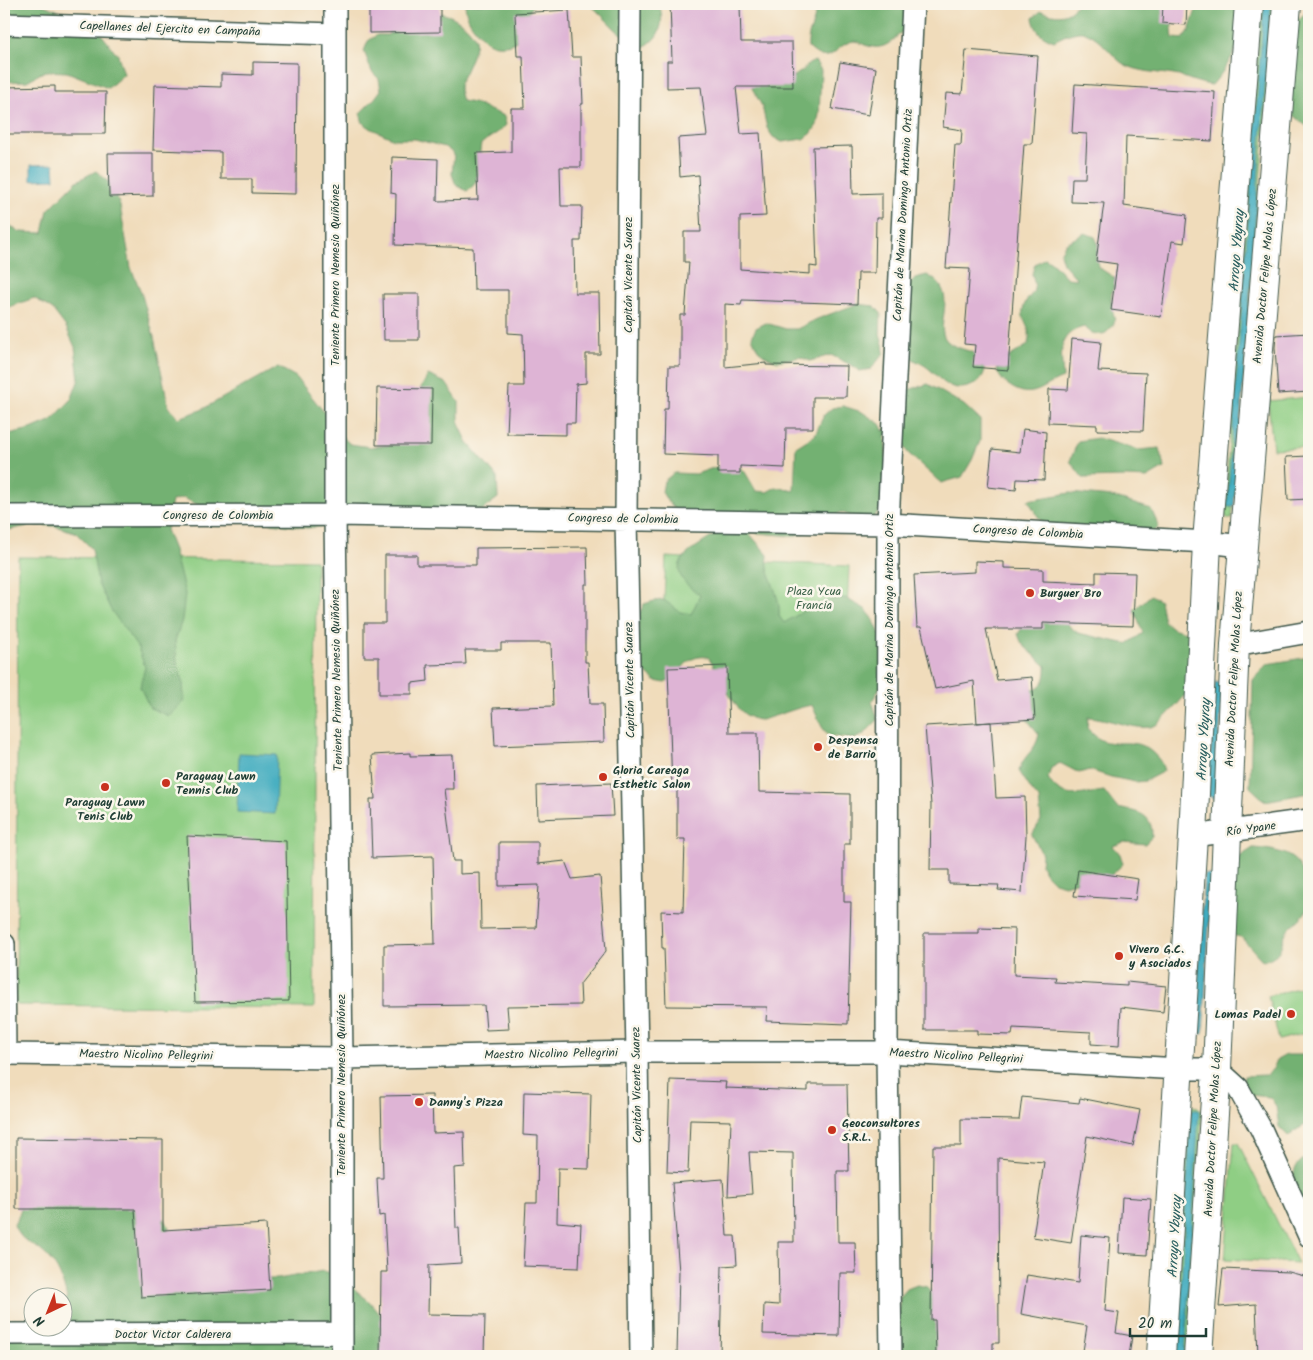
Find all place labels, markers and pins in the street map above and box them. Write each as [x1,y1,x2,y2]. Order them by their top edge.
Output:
place label: Burguer Bro [1040,584,1102,603]
marker: Burguer Bro [1024,587,1036,599]
place label: Despensa de Barrio [828,731,878,764]
marker: Despensa de Barrio [812,741,824,753]
place label: Gloria Careaga Esthetic Salon [613,761,691,794]
place label: Paraguay Lawn Tennis Club [176,767,256,800]
marker: Gloria Careaga Esthetic Salon [597,771,609,783]
marker: Paraguay Lawn Tennis Club [160,777,172,789]
marker: Paraguay Lawn Tenis Club [99,781,111,793]
place label: Paraguay Lawn Tenis Club [65,793,145,826]
place label: Vivero G.C. y Asociados [1128,940,1192,973]
marker: Vivero G.C. y Asociados [1113,950,1125,962]
place label: Lomas Padel [1215,1005,1282,1024]
marker: Lomas Padel [1285,1008,1297,1020]
place label: Danny's Pizza [429,1093,503,1112]
marker: Danny's Pizza [413,1096,425,1108]
place label: Geoconsultores S.R.L. [842,1114,920,1147]
marker: Geoconsultores S.R.L. [826,1124,838,1136]

